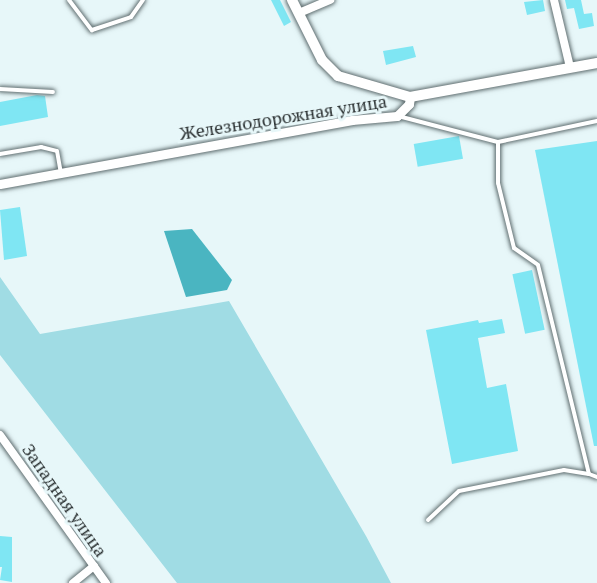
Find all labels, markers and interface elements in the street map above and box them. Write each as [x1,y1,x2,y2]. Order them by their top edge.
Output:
street label: Железнодорожная улица [178,90,388,144]
street label: Западная улица [18,439,112,561]

